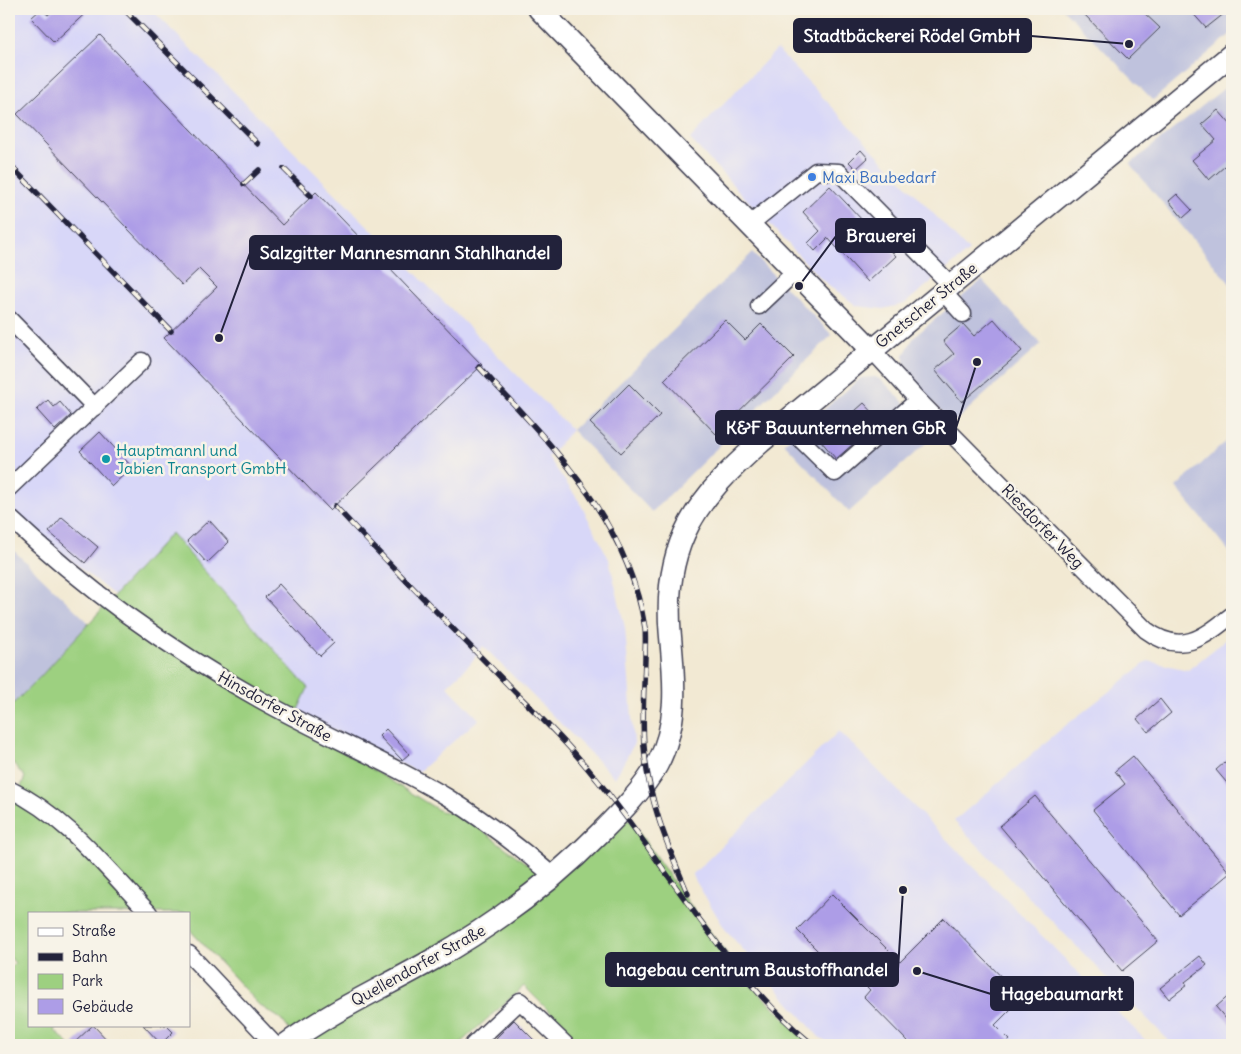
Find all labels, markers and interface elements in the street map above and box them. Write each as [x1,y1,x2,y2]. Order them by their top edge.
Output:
callout: Stadtbäckerei Rödel GmbH [794,19,1031,52]
text: Stadtbäckerei Rödel GmbH [803,24,1021,47]
place label: Maxi Baubedarf [822,167,937,187]
marker: Maxi Baubedarf [806,171,818,183]
callout: Brauerei [836,219,925,252]
text: Brauerei [846,224,916,247]
callout: Salzgitter Mannesmann Stahlhandel [250,236,561,269]
text: Salzgitter Mannesmann Stahlhandel [260,241,550,264]
street label: Gnetscher Straße [871,258,981,352]
callout: K&F Bauunternehmen GbR [716,411,956,444]
text: K&F Bauunternehmen GbR [726,416,947,439]
place label: Hauptmannl und Jabien Transport GmbH [116,440,286,478]
marker: Hauptmannl und Jabien Transport GmbH [100,453,112,465]
street label: Riesdorfer Weg [998,480,1088,572]
street label: Hinsdorfer Straße [215,666,335,746]
legend [28,912,190,1026]
street label: Quellendorfer Straße [347,920,489,1010]
text: Straße [72,921,116,940]
text: Bahn [72,947,108,966]
callout: hagebau centrum Baustoffhandel [606,953,898,986]
text: hagebau centrum Baustoffhandel [616,958,888,981]
text: Park [72,971,103,990]
callout: Hagebaumarkt [991,977,1133,1010]
text: Hagebaumarkt [1001,982,1124,1005]
text: Gebäude [72,997,133,1016]

